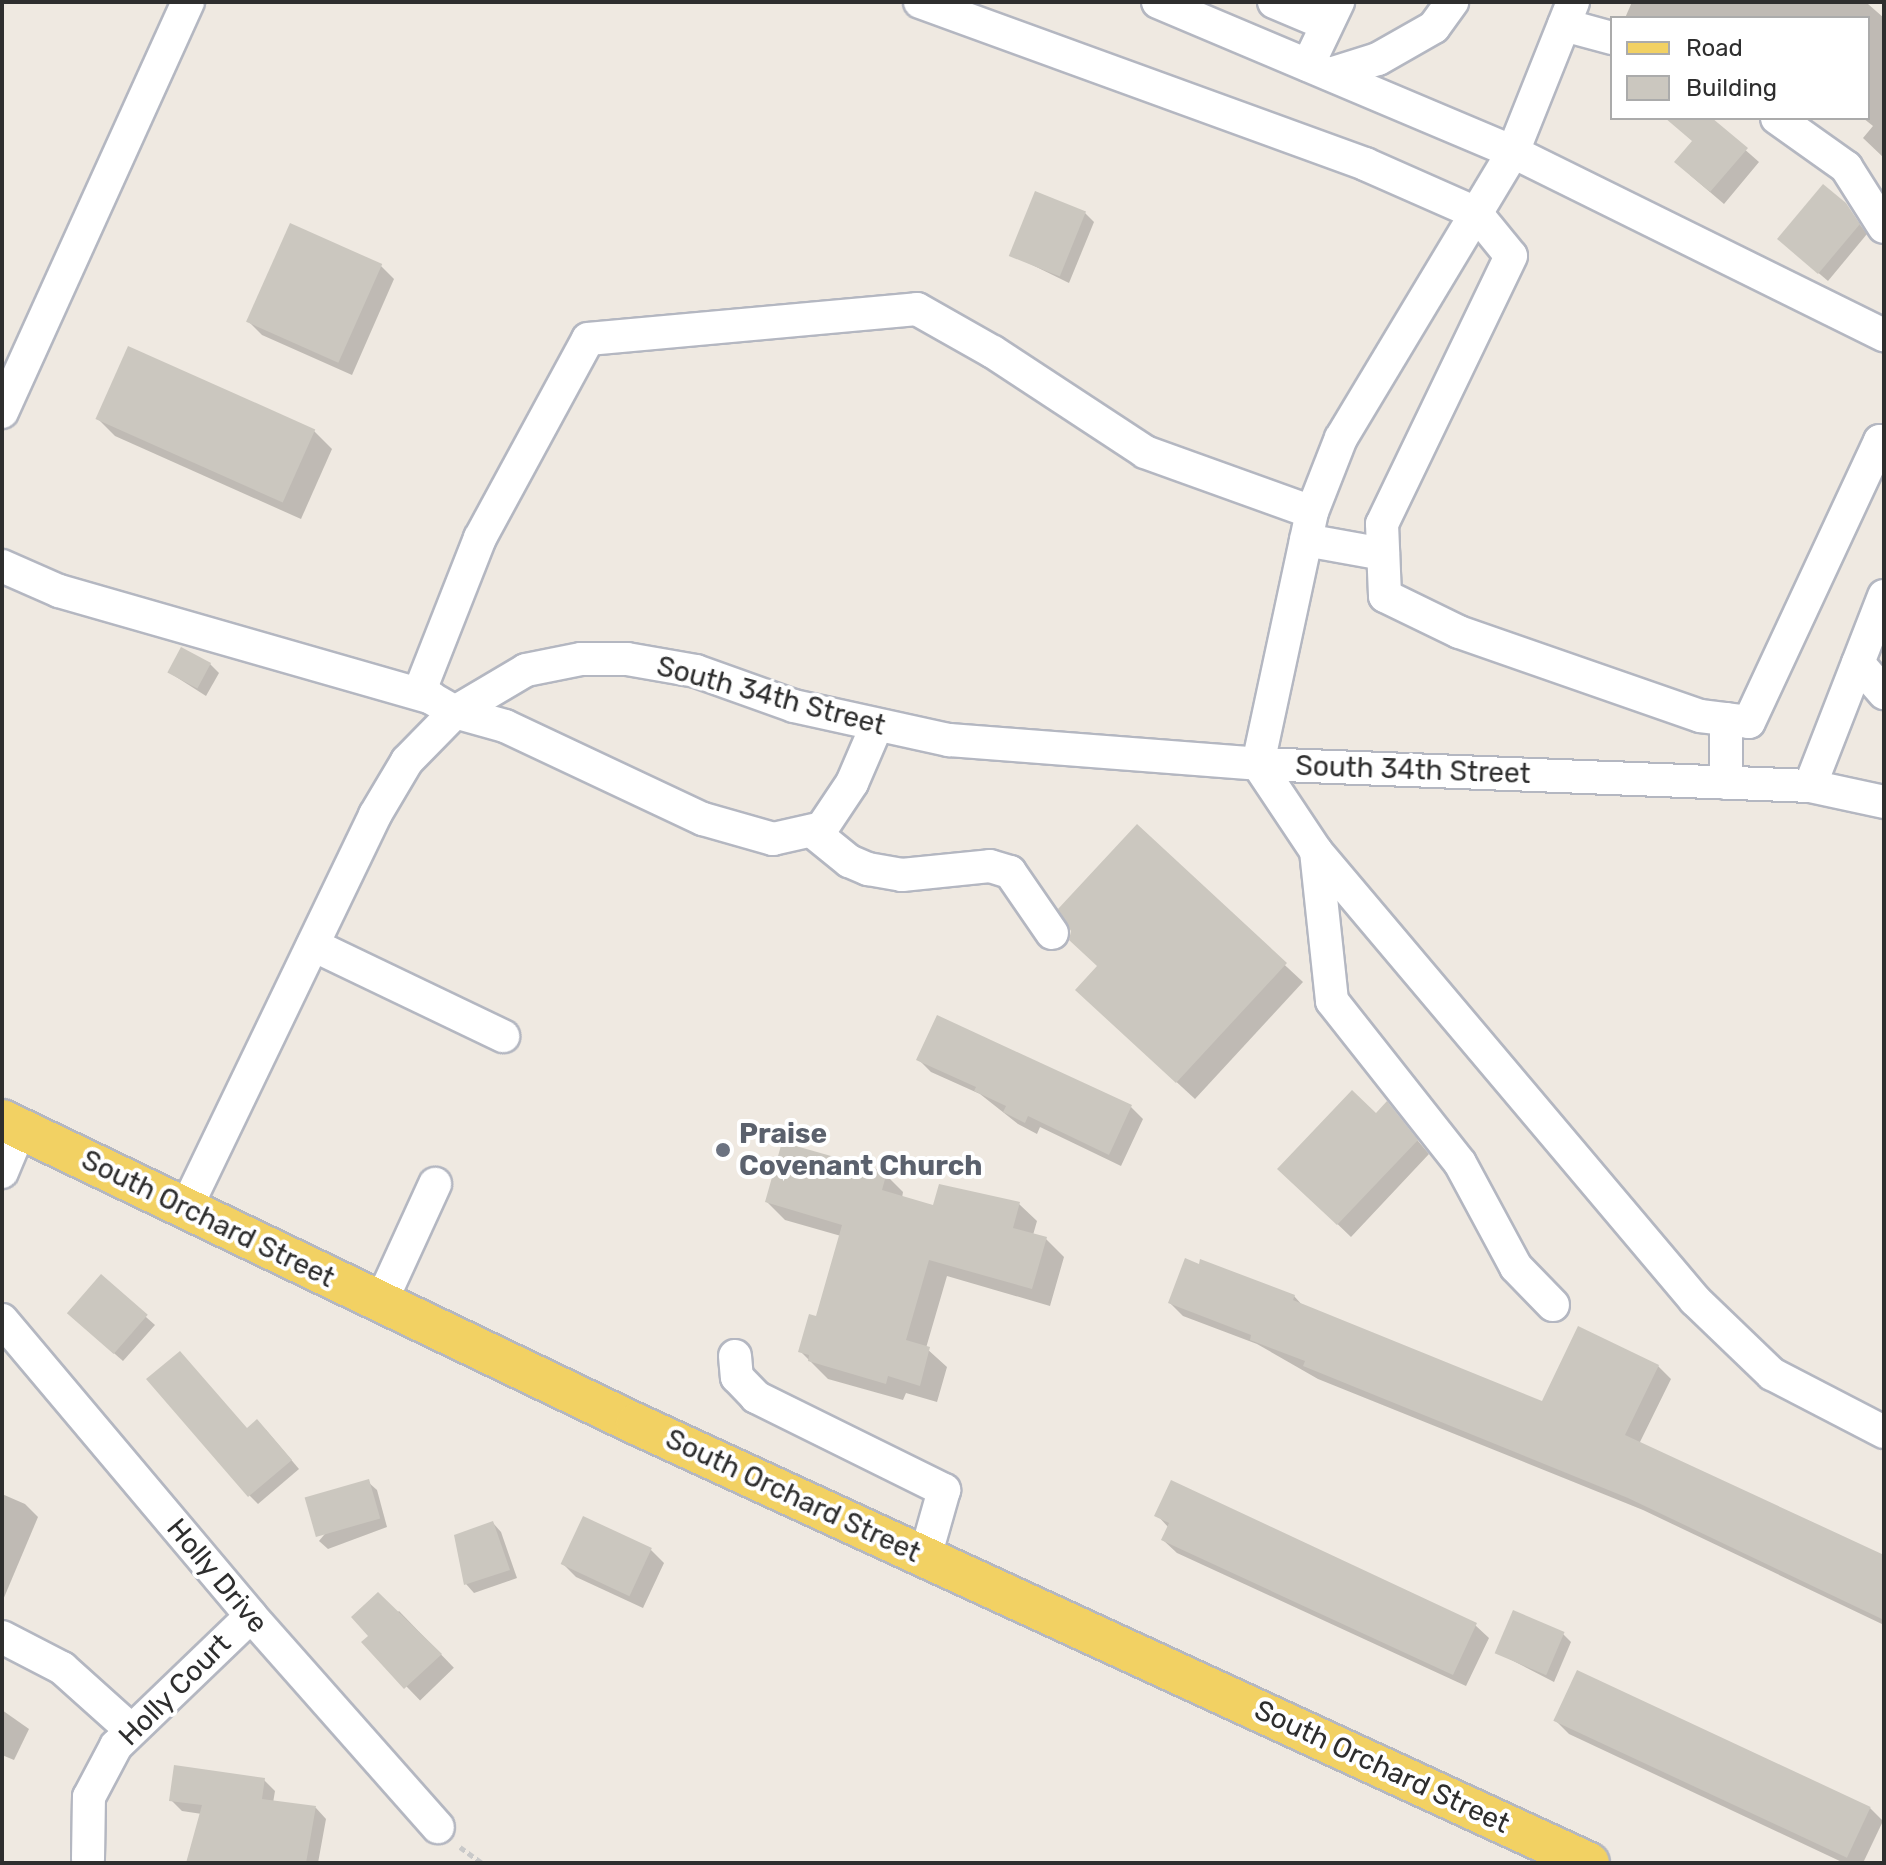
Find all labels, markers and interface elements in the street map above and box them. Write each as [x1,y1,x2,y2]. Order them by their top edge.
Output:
legend [1610,16,1870,120]
text: Road [1686,34,1743,62]
text: Building [1686,74,1777,102]
street label: South 34th Street [653,649,889,743]
street label: South 34th Street [1295,749,1531,791]
place label: Praise Covenant Church [739,1117,982,1183]
marker: Praise Covenant Church [714,1141,732,1159]
street label: South Orchard Street [76,1143,340,1295]
street label: South Orchard Street [660,1422,926,1570]
street label: Holly Drive [159,1512,275,1640]
street label: Holly Court [112,1627,238,1753]
street label: South Orchard Street [1249,1693,1515,1841]

